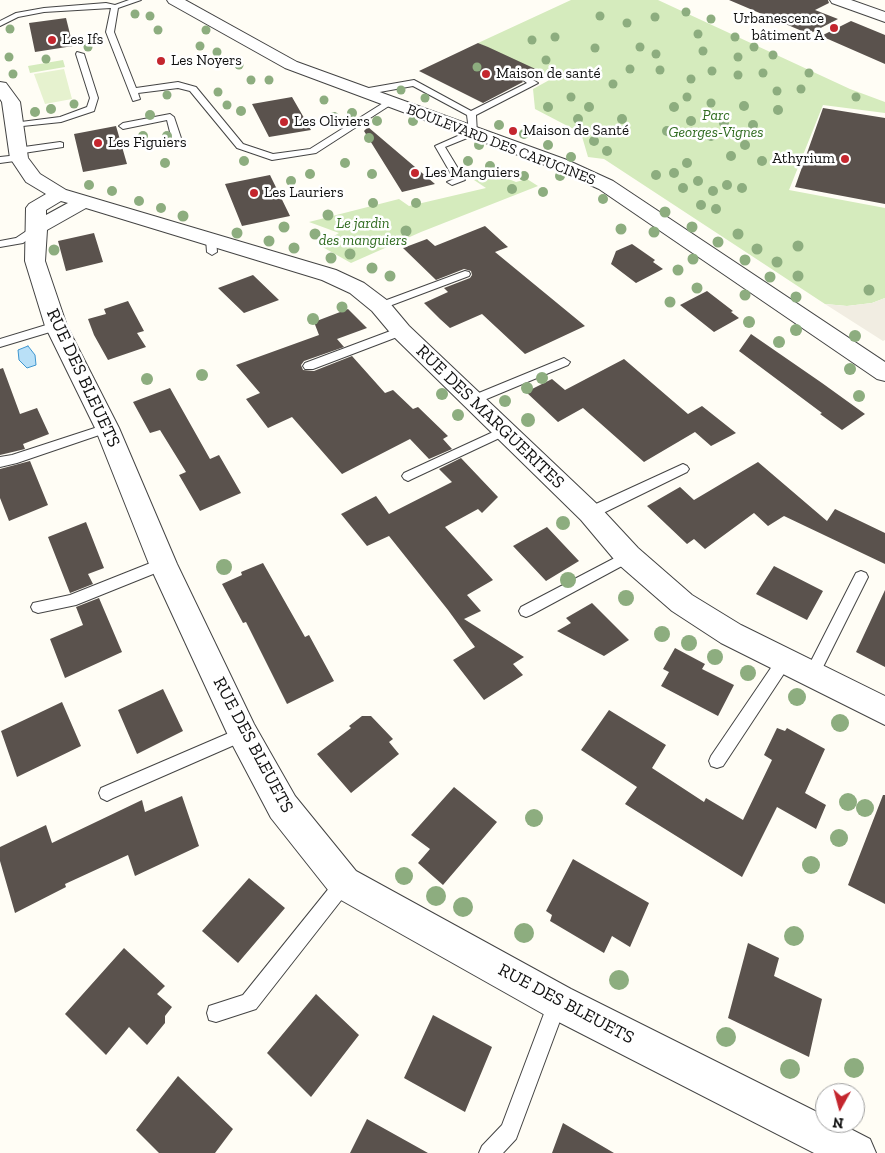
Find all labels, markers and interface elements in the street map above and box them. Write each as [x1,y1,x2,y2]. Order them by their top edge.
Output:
place label: Urbanescence bâtiment A [733,10,824,45]
marker: Urbanescence bâtiment A [828,22,840,34]
place label: Les Ifs [62,31,103,49]
marker: Les Ifs [46,34,58,46]
place label: Les Noyers [171,52,242,70]
marker: Les Noyers [155,55,167,67]
place label: Maison de santé [496,65,601,83]
marker: Maison de santé [480,68,492,80]
street label: BOULEVARD DES CAPUCINES [404,101,598,189]
park label: Parc Georges-Vignes [668,107,764,142]
place label: Les Oliviers [294,113,370,131]
marker: Les Oliviers [278,116,290,128]
place label: Maison de Santé [523,122,629,140]
marker: Maison de Santé [507,125,519,137]
place label: Les Figuiers [108,134,187,152]
marker: Les Figuiers [92,137,104,149]
place label: Athyrium [772,150,835,168]
marker: Athyrium [839,153,851,165]
place label: Les Manguiers [425,164,520,182]
marker: Les Manguiers [409,167,421,179]
place label: Les Lauriers [264,184,343,202]
marker: Les Lauriers [248,187,260,199]
park label: Le jardin des manguiers [319,215,407,250]
street label: RUE DES BLEUETS [41,305,125,451]
street label: RUE DES MARGUERITES [411,340,569,494]
street label: RUE DES BLEUETS [208,673,298,817]
street label: RUE DES BLEUETS [494,959,638,1049]
north arrow [815,1083,865,1133]
text: N [832,1113,845,1131]

